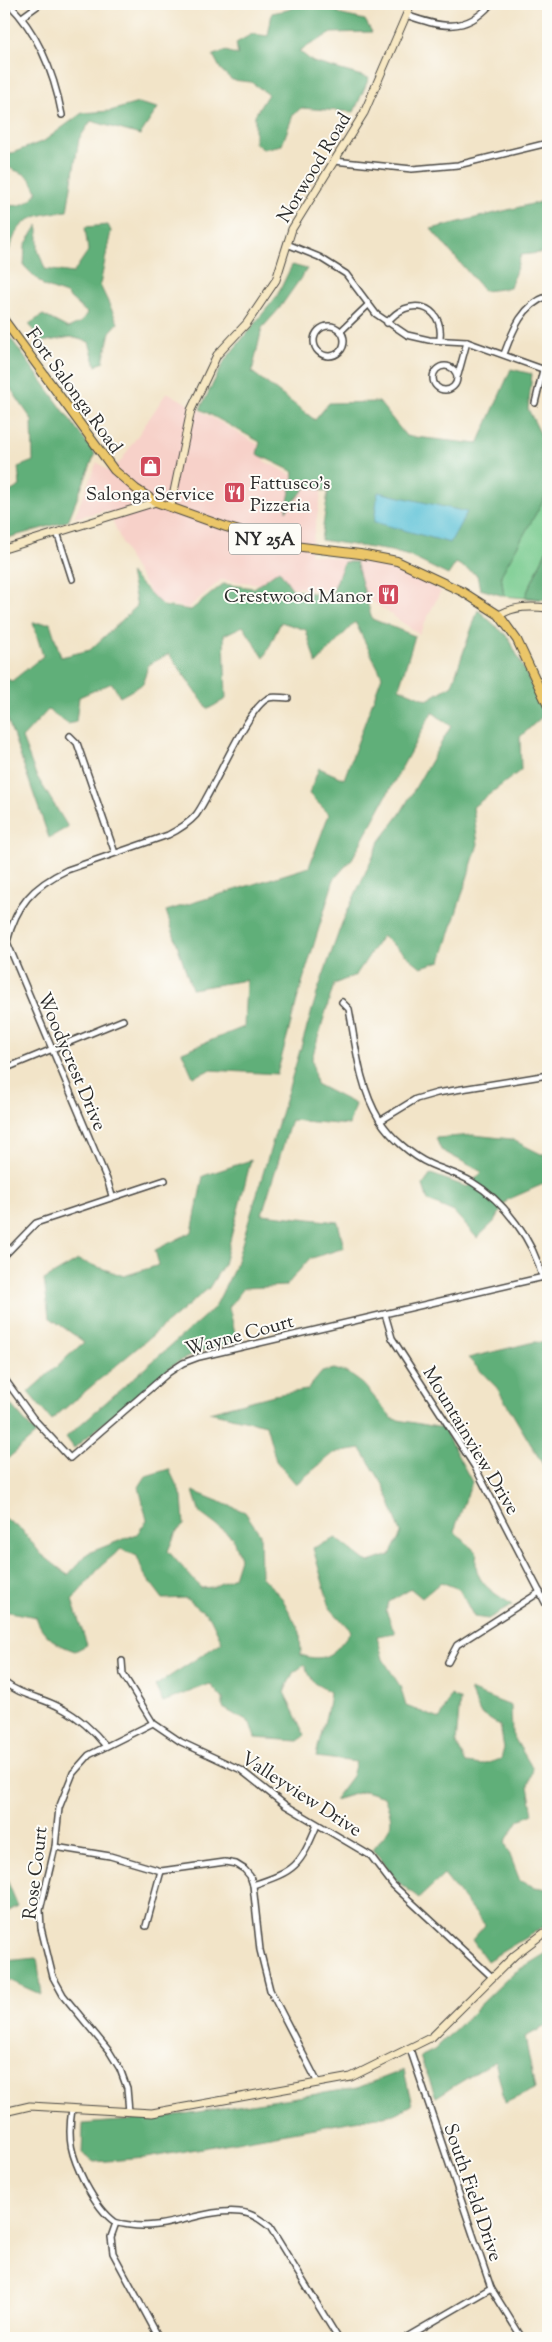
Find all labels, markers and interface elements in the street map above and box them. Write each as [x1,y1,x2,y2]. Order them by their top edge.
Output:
street label: Norwood Road [272,108,359,229]
street label: Fort Salonga Road [18,323,128,460]
shop icon: Salonga Service [138,455,162,479]
place label: Fattusco's Pizzeria [250,471,331,520]
restaurant icon: Fattusco's Pizzeria [222,481,246,505]
place label: Salonga Service [86,482,214,509]
road number: NY 25A [229,524,301,554]
restaurant icon: Crestwood Manor [377,583,401,607]
place label: Crestwood Manor [224,584,373,611]
street label: Woodycrest Drive [29,989,112,1135]
street label: Wayne Court [182,1309,298,1364]
street label: Mountainview Drive [415,1362,525,1521]
street label: Valleyview Drive [235,1746,366,1844]
street label: Rose Court [17,1825,56,1921]
street label: South Field Drive [435,2120,508,2266]

